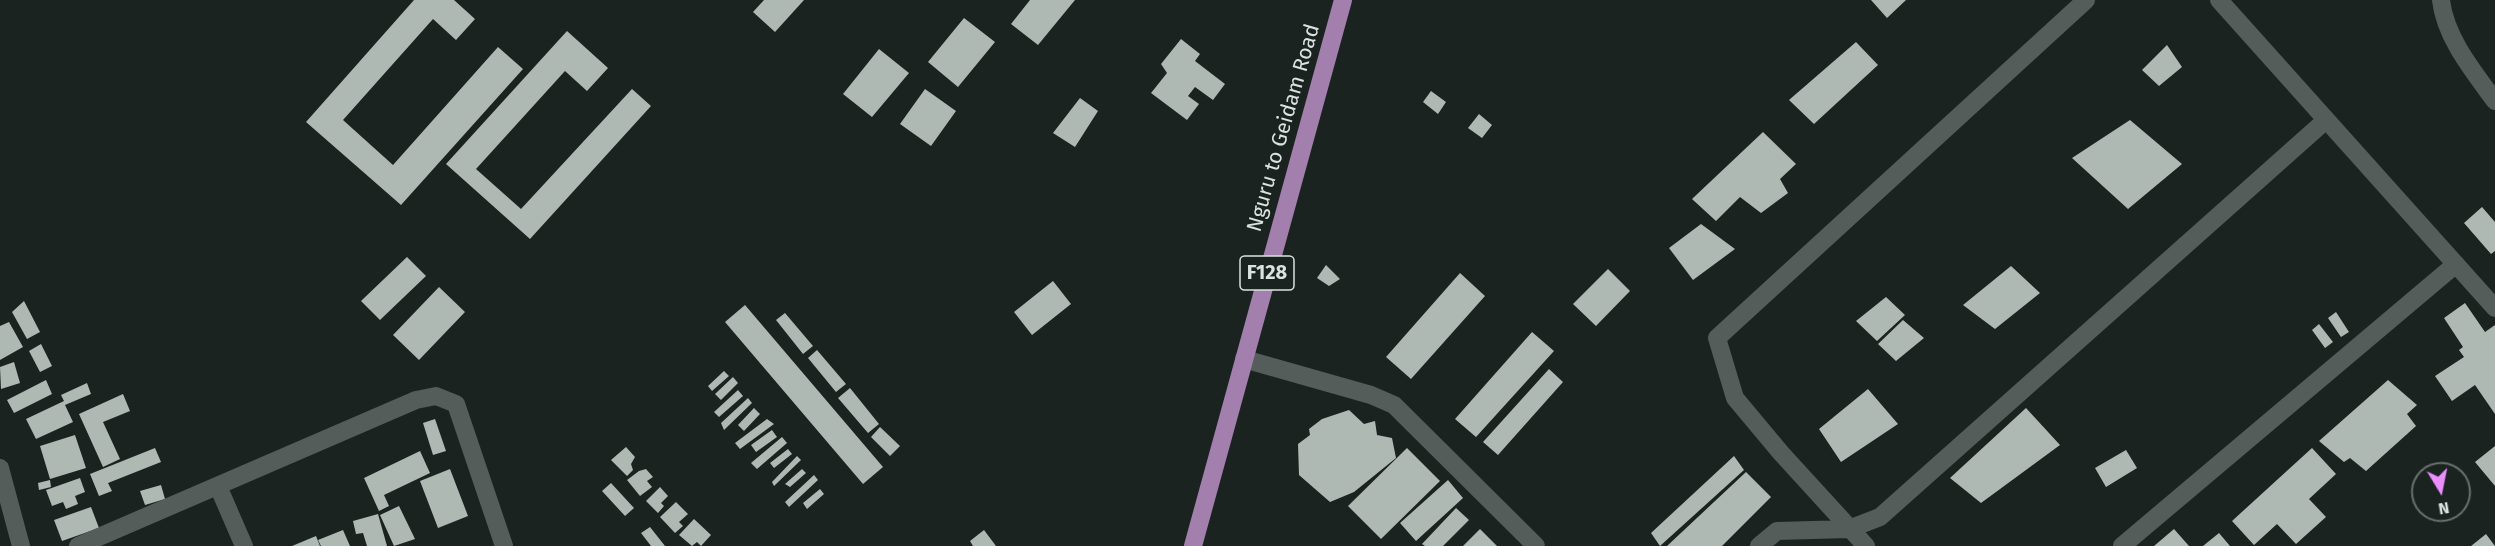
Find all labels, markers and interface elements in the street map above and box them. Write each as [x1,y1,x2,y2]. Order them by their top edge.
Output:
street label: Nguru to Geidam Road [1242,21,1326,235]
road number: F128 [1240,256,1294,290]
north arrow [2411,462,2471,522]
text: N [2437,498,2451,519]

